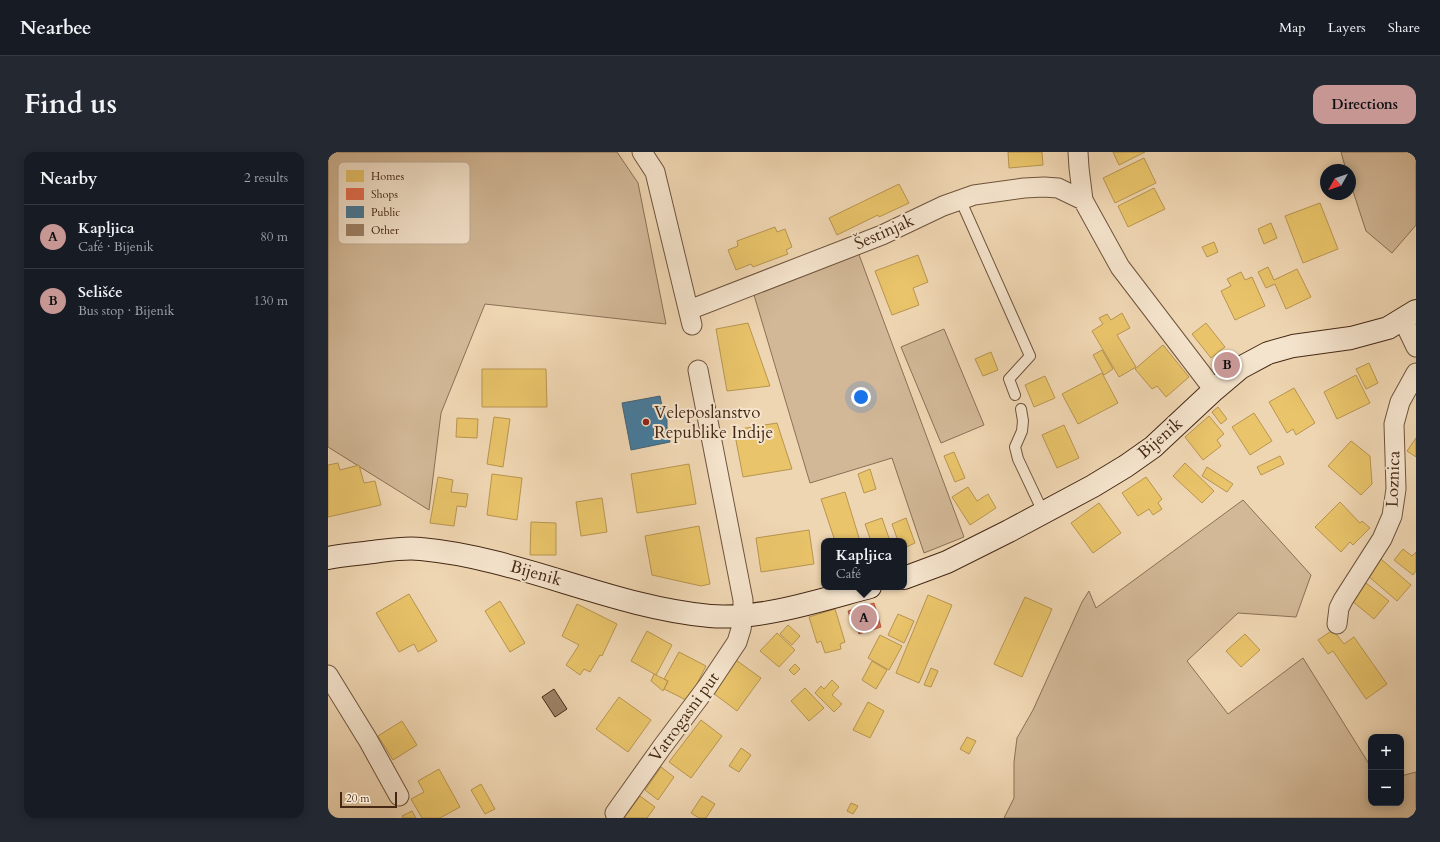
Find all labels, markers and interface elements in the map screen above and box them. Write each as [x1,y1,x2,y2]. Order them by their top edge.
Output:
text: Nearbee [20,15,91,41]
text: Map [1279,18,1306,37]
text: Layers [1328,18,1366,37]
text: Share [1388,18,1420,37]
text: Find us [24,85,117,123]
button: Directions [1313,85,1416,124]
legend [338,162,470,244]
north arrow [1320,164,1356,200]
text: Nearby [40,167,97,190]
text: 2 results [244,169,288,187]
text: Homes [371,169,404,184]
text: Shops [371,187,398,202]
text: Public [371,205,400,220]
street label: Šestinjak [851,208,918,255]
text: Kapljica [78,218,134,238]
text: Other [371,223,400,238]
text: A [48,228,58,246]
text: 80 m [260,228,288,246]
text: Café · Bijenik [78,238,154,256]
text: Selišće [78,282,123,302]
text: B [48,292,58,310]
text: 130 m [254,292,288,310]
text: Bus stop · Bijenik [78,302,175,320]
pin: B [1214,350,1240,380]
your location [851,387,871,407]
place label: Veleposlanstvo Republike Indije [654,401,773,444]
street label: Bijenik [1133,412,1188,464]
marker: Veleposlanstvo Republike Indije [641,417,651,427]
street label: Loznica [1381,450,1406,508]
popup [821,538,907,590]
text: Kapljica [836,545,892,565]
street label: Bijenik [508,555,565,592]
text: Café [836,565,861,583]
pin: A [851,603,877,633]
street label: Vatrogasni put [644,667,725,767]
map controls [1368,734,1404,806]
button: + [1368,734,1404,770]
button: − [1368,770,1404,806]
scale bar [340,790,397,809]
text: 20 m [346,791,370,806]

